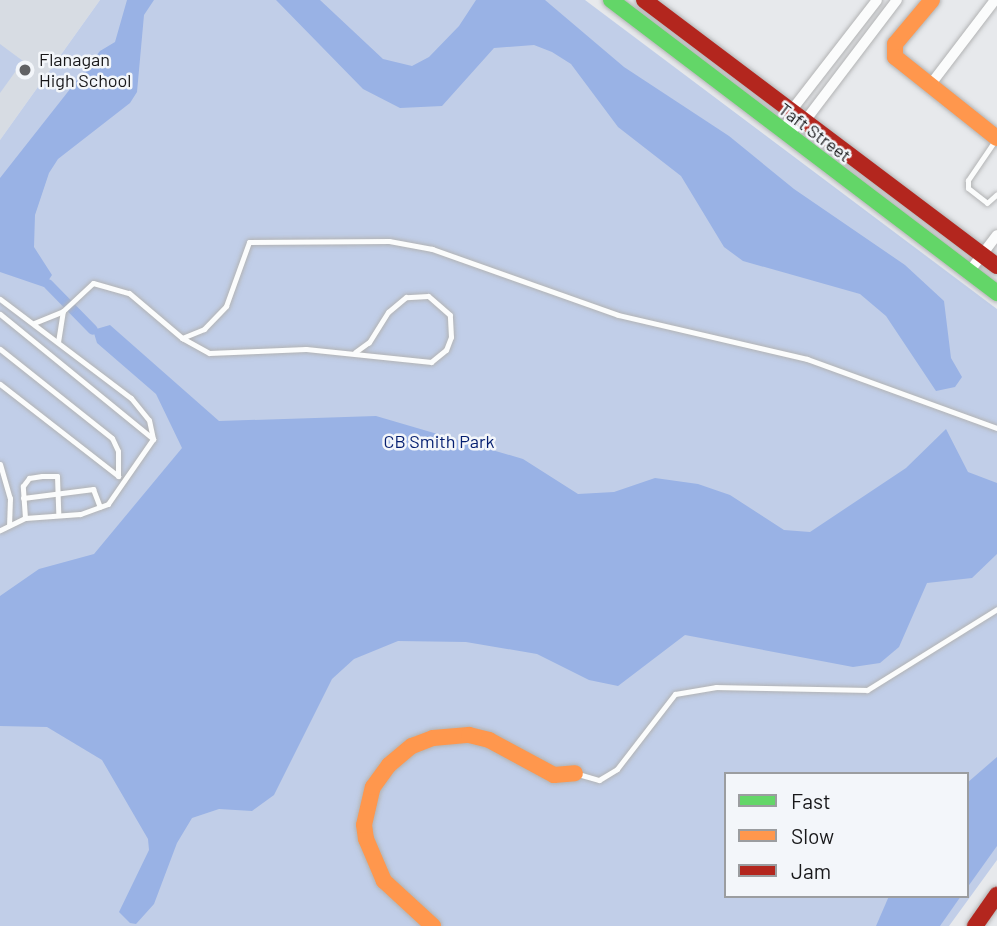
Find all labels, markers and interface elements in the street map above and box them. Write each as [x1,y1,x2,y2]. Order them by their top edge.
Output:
place label: Flanagan High School [39,49,132,92]
marker: Flanagan High School [17,62,33,78]
street label: Taft Street [775,98,855,166]
park label: CB Smith Park [383,430,495,452]
legend [724,772,969,898]
text: Fast [791,788,831,813]
text: Slow [791,823,834,848]
text: Jam [791,858,831,883]

